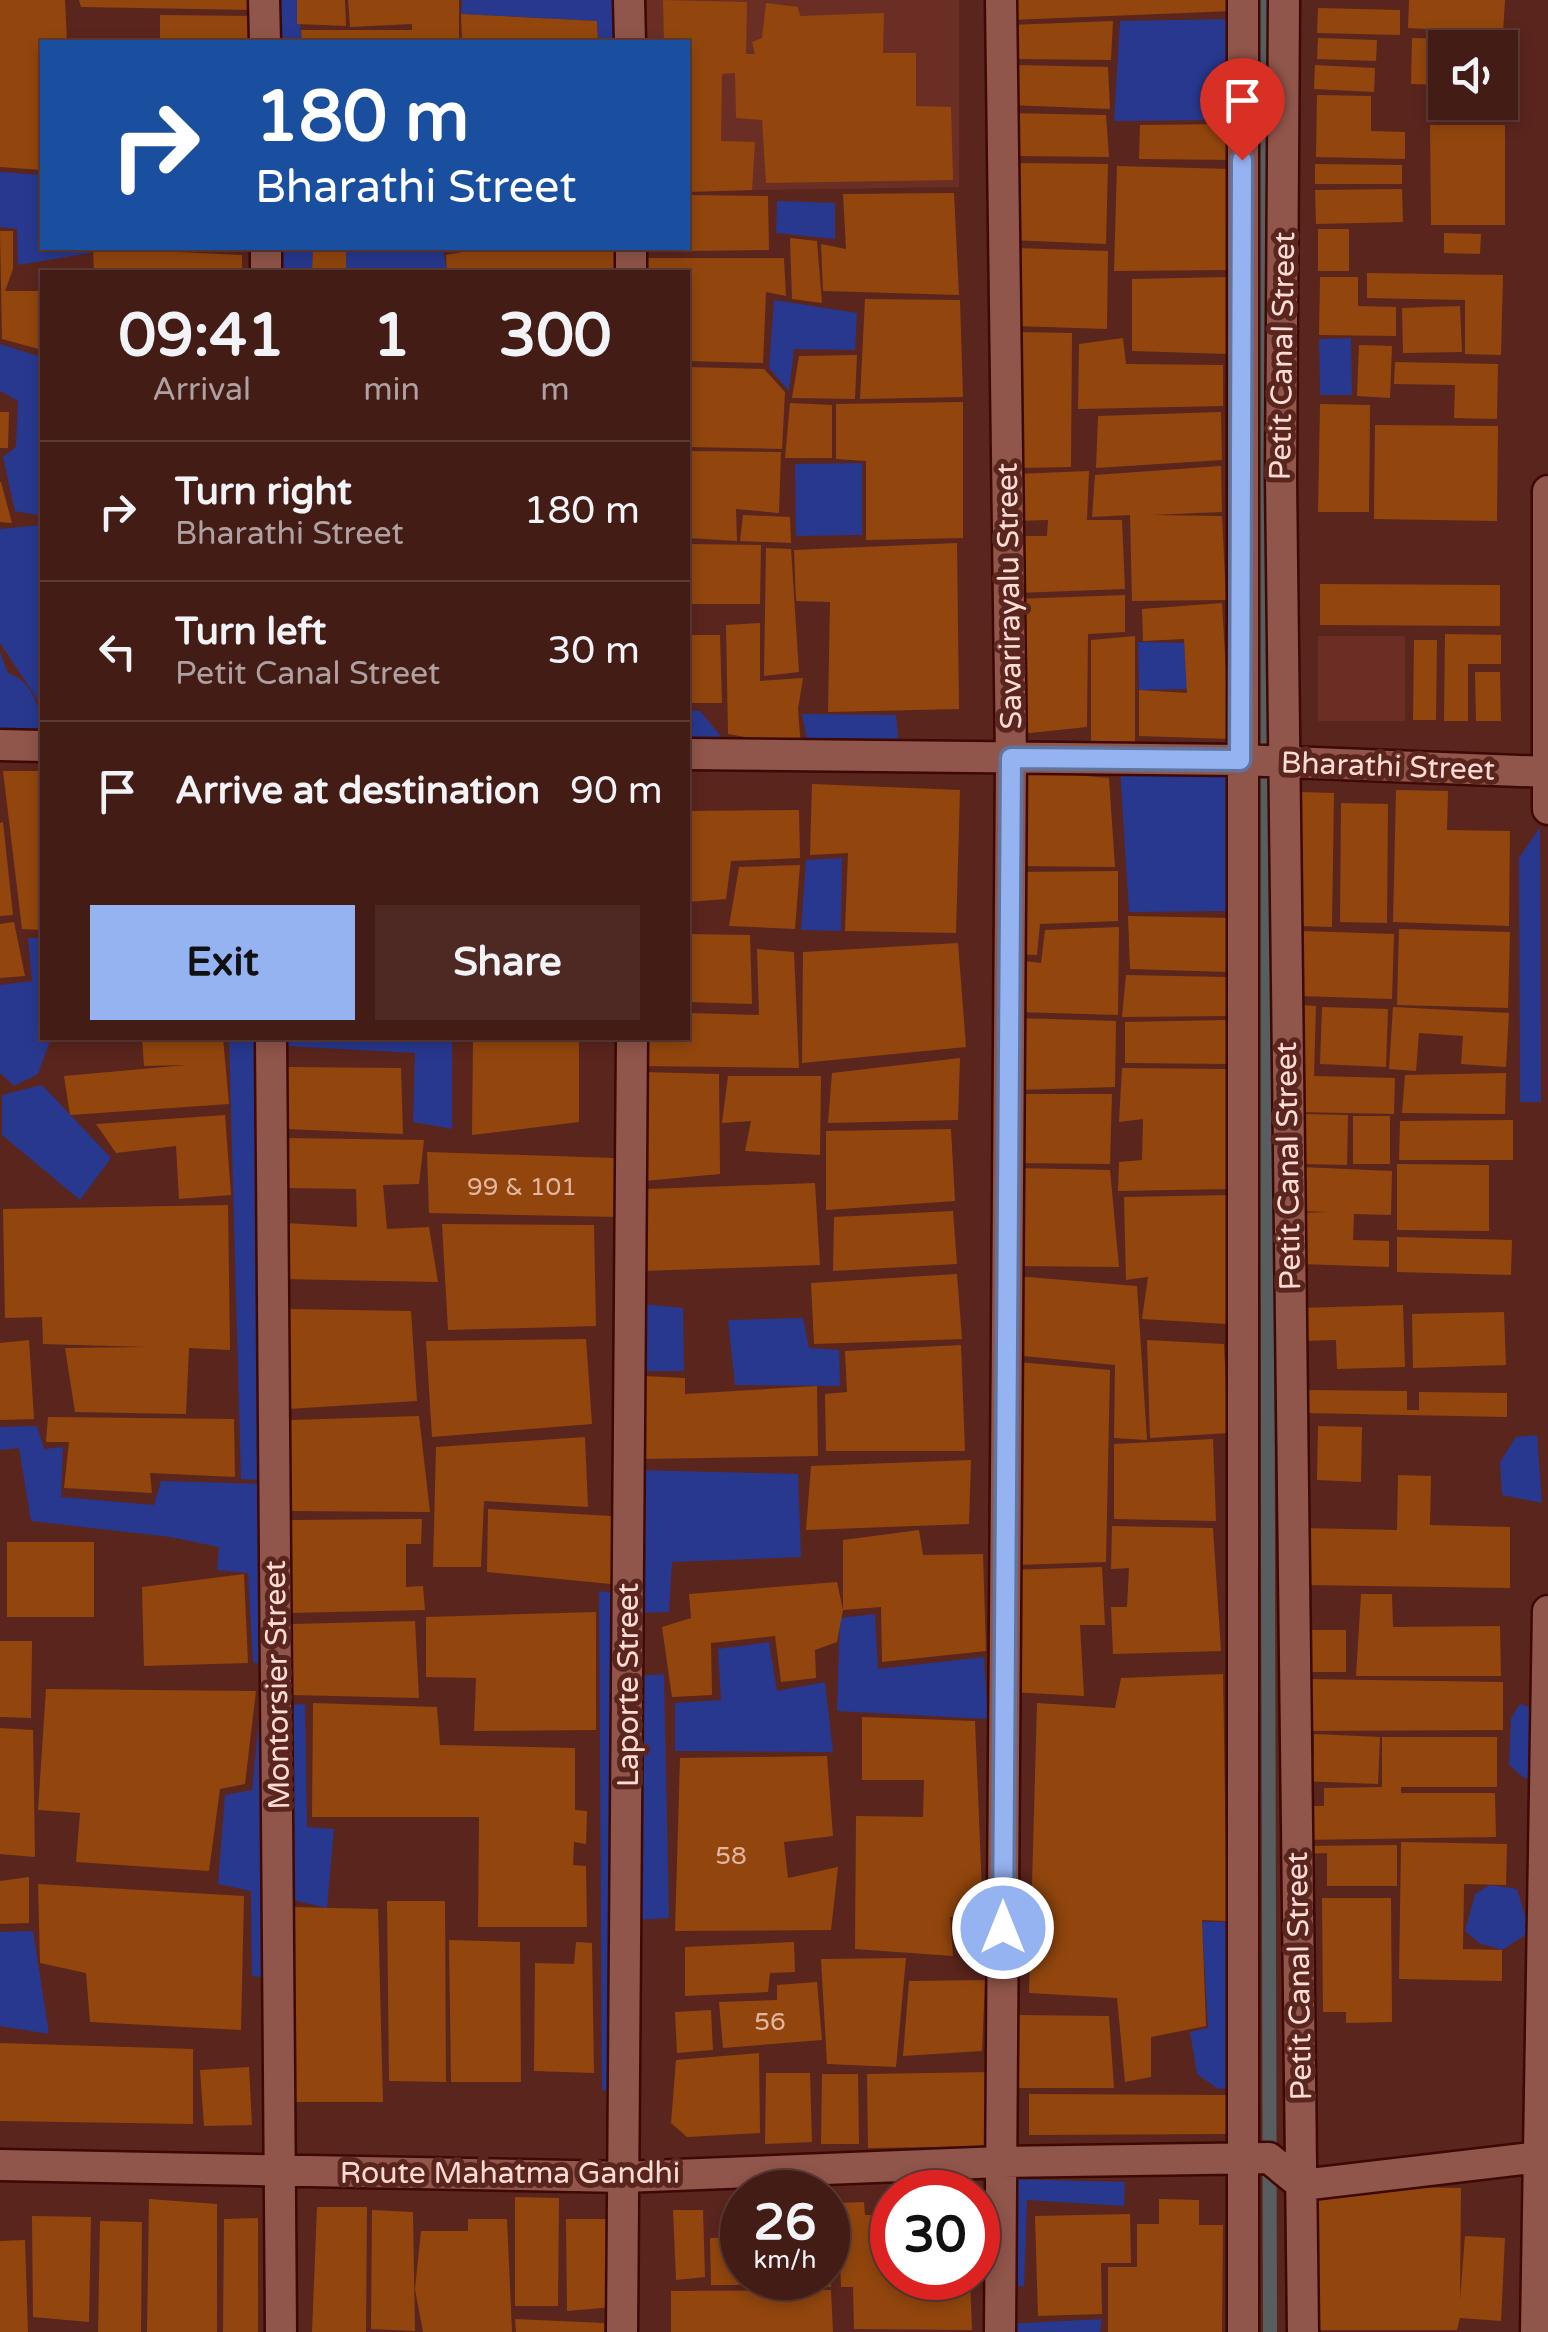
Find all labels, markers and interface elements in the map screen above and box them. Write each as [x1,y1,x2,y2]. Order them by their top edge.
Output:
map controls [1428,30,1518,120]
button: sound [1428,30,1518,120]
pin [1200,58,1285,161]
icon: arrive [1215,73,1270,128]
text: 180 m [255,76,469,160]
icon: right [90,80,220,210]
text: Bharathi Street [255,161,577,215]
street label: Petit Canal Street [1262,231,1303,481]
text: 09:41 [118,300,285,372]
text: 1 [373,300,410,372]
text: 300 [498,300,612,372]
text: Arrival [152,371,251,409]
text: min [363,371,420,409]
text: m [540,371,570,409]
street label: Savarirayalu Street [989,462,1030,730]
text: Turn right [175,469,352,515]
icon: right [90,484,145,539]
text: 180 m [524,488,640,534]
text: Bharathi Street [175,515,404,553]
text: Turn left [175,609,326,655]
icon: left [90,624,145,679]
text: 30 m [548,628,640,674]
text: Petit Canal Street [175,655,440,693]
street label: Bharathi Street [1280,744,1496,789]
icon: arrive [90,764,145,819]
text: Arrive at destination [175,768,540,814]
text: 90 m [570,768,663,814]
button: Exit [90,905,355,1020]
button: Share [375,905,640,1020]
street label: Petit Canal Street [1268,1041,1309,1291]
house number: 99 & 101 [467,1172,577,1202]
street label: Montorsier Street [257,1560,298,1810]
street label: Laporte Street [610,1583,647,1787]
house number: 58 [715,1841,747,1871]
street label: Petit Canal Street [1279,1851,1320,2101]
position arrow [951,1876,1055,1980]
house number: 56 [754,2007,786,2037]
street label: Route Mahatma Gandhi [340,2155,680,2192]
speed limit sign: 30 [870,2170,1000,2300]
text: 26 [754,2193,816,2253]
text: km/h [754,2245,816,2275]

